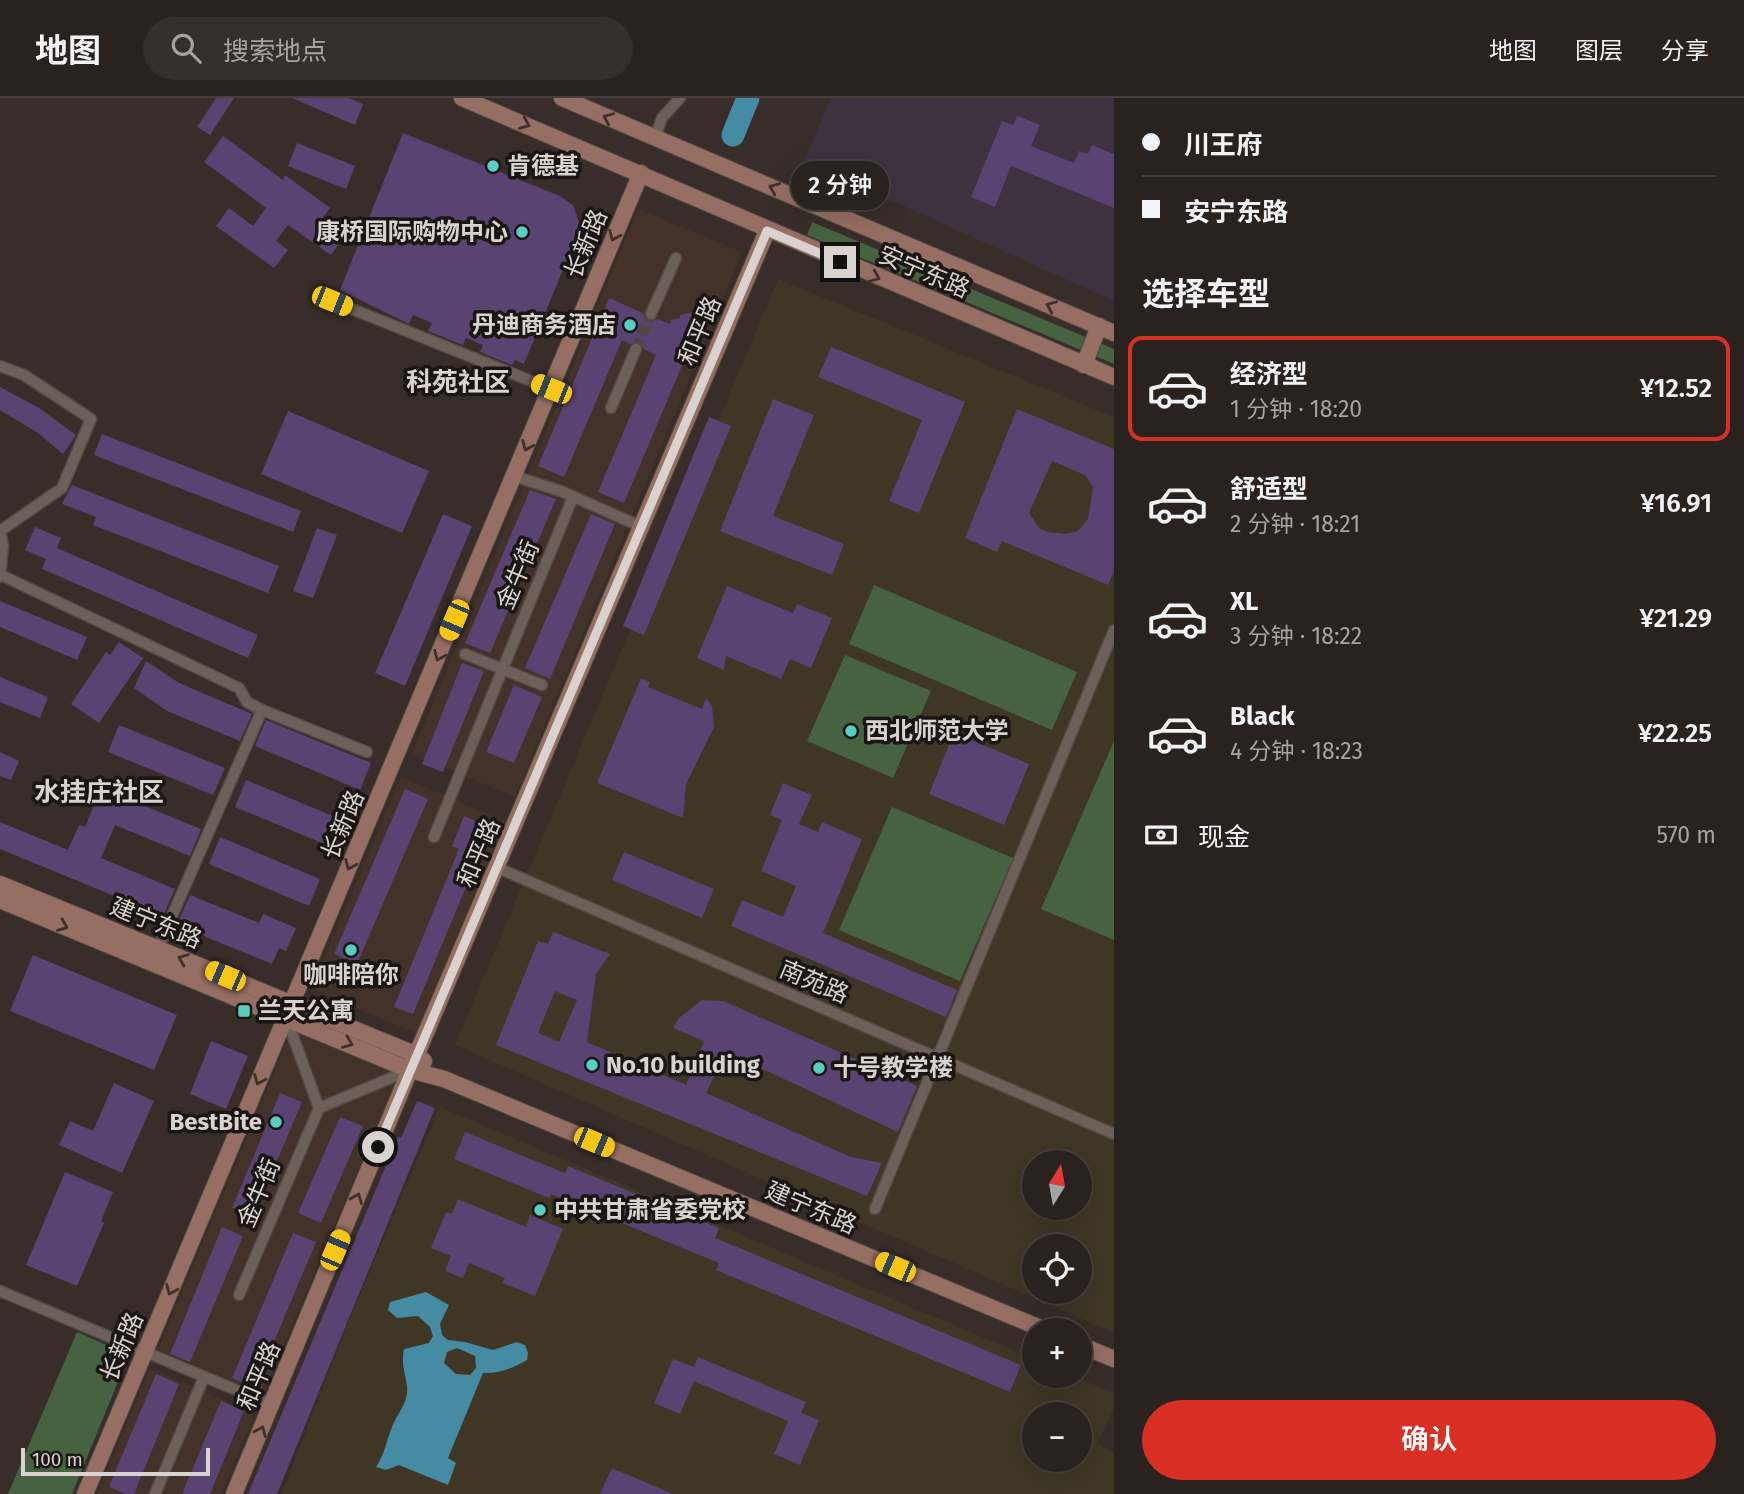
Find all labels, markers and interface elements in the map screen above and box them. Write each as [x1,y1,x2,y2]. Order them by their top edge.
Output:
search box [143,17,633,80]
icon: search [167,29,205,67]
text: 地图 [35,31,101,71]
text: 搜索地点 [223,36,327,67]
text: 地图 [1489,37,1537,65]
text: 图层 [1575,37,1623,65]
text: 分享 [1661,37,1709,65]
one-way arrow [603,112,615,126]
one-way arrow [518,116,530,130]
text: 川王府 [1184,130,1262,161]
place label: 肯德基 [507,152,579,180]
marker: 肯德基 [485,158,501,174]
callout: 2 分钟 [791,160,889,209]
text: 2 分钟 [808,171,872,199]
one-way arrow [769,183,781,197]
text: 安宁东路 [1184,197,1288,228]
street label: 长新路 [559,205,613,283]
place label: 康桥国际购物中心 [316,218,508,246]
marker: 康桥国际购物中心 [514,224,530,240]
one-way arrow [609,229,623,241]
street label: 安宁东路 [874,240,974,304]
route end [824,246,856,278]
one-way arrow [869,268,881,282]
text: 选择车型 [1142,275,1270,313]
car [309,283,356,319]
street label: 和平路 [673,292,727,370]
one-way arrow [1046,300,1058,314]
place label: 丹迪商务酒店 [472,311,616,339]
marker: 丹迪商务酒店 [622,317,638,333]
icon: car [1146,357,1209,420]
text: 经济型 [1230,359,1308,390]
district label: 科苑社区 [406,367,510,398]
car [528,371,575,407]
text: ¥12.52 [1640,373,1712,404]
text: 1 分钟 · 18:20 [1230,395,1362,423]
one-way arrow [521,439,535,451]
icon: car [1146,472,1209,535]
text: 舒适型 [1230,474,1308,505]
text: ¥16.91 [1641,488,1712,519]
text: 2 分钟 · 18:21 [1230,510,1360,538]
street label: 金牛街 [491,536,545,614]
text: XL [1230,586,1258,617]
icon: car [1146,587,1209,650]
car [437,597,472,643]
text: ¥21.29 [1640,603,1712,634]
text: 3 分钟 · 18:22 [1230,622,1362,650]
one-way arrow [433,648,447,661]
text: Black [1230,701,1295,732]
icon: car [1146,702,1209,765]
place label: 西北师范大学 [865,717,1009,745]
text: ¥22.25 [1638,718,1712,749]
marker: 西北师范大学 [843,723,859,739]
text: 4 分钟 · 18:23 [1230,737,1363,765]
district label: 水挂庄社区 [34,777,164,808]
street label: 长新路 [316,786,370,864]
street label: 和平路 [452,814,506,892]
icon: cash [1142,816,1180,854]
text: 570 m [1656,821,1716,849]
text: 现金 [1198,822,1250,853]
one-way arrow [345,859,359,871]
street label: 建宁东路 [106,892,206,954]
one-way arrow [56,917,68,931]
marker: 咖啡陪你 [343,942,359,958]
one-way arrow [178,953,190,967]
street label: 南苑路 [775,955,853,1009]
car [202,958,249,994]
place label: 咖啡陪你 [303,961,399,989]
place label: 兰天公寓 [258,997,354,1025]
marker: 兰天公寓 [236,1003,252,1019]
one-way arrow [341,1035,353,1049]
place label: No.10 building [606,1051,761,1079]
place label: 十号教学楼 [833,1054,953,1082]
marker: No.10 building [584,1057,600,1073]
marker: 十号教学楼 [811,1060,827,1076]
one-way arrow [254,1074,268,1086]
place label: BestBite [169,1108,262,1136]
marker: BestBite [268,1114,284,1130]
car [571,1124,618,1160]
route start [362,1131,394,1163]
north arrow [1022,1150,1092,1220]
map controls [1022,1150,1092,1472]
street label: 金牛街 [232,1154,286,1232]
street label: 建宁东路 [761,1176,861,1240]
one-way arrow [349,1193,363,1206]
place label: 中共甘肃省委党校 [554,1196,746,1224]
marker: 中共甘肃省委党校 [532,1202,548,1218]
car [318,1227,353,1273]
button: locate [1022,1234,1092,1304]
car [872,1249,919,1285]
one-way arrow [166,1283,180,1295]
street label: 长新路 [95,1308,149,1386]
button: + [1022,1318,1092,1388]
street label: 和平路 [232,1337,286,1415]
button: 确认 [1142,1400,1716,1480]
button: − [1022,1402,1092,1472]
one-way arrow [252,1426,266,1438]
scale bar [21,1445,210,1477]
text: 100 m [32,1448,83,1471]

